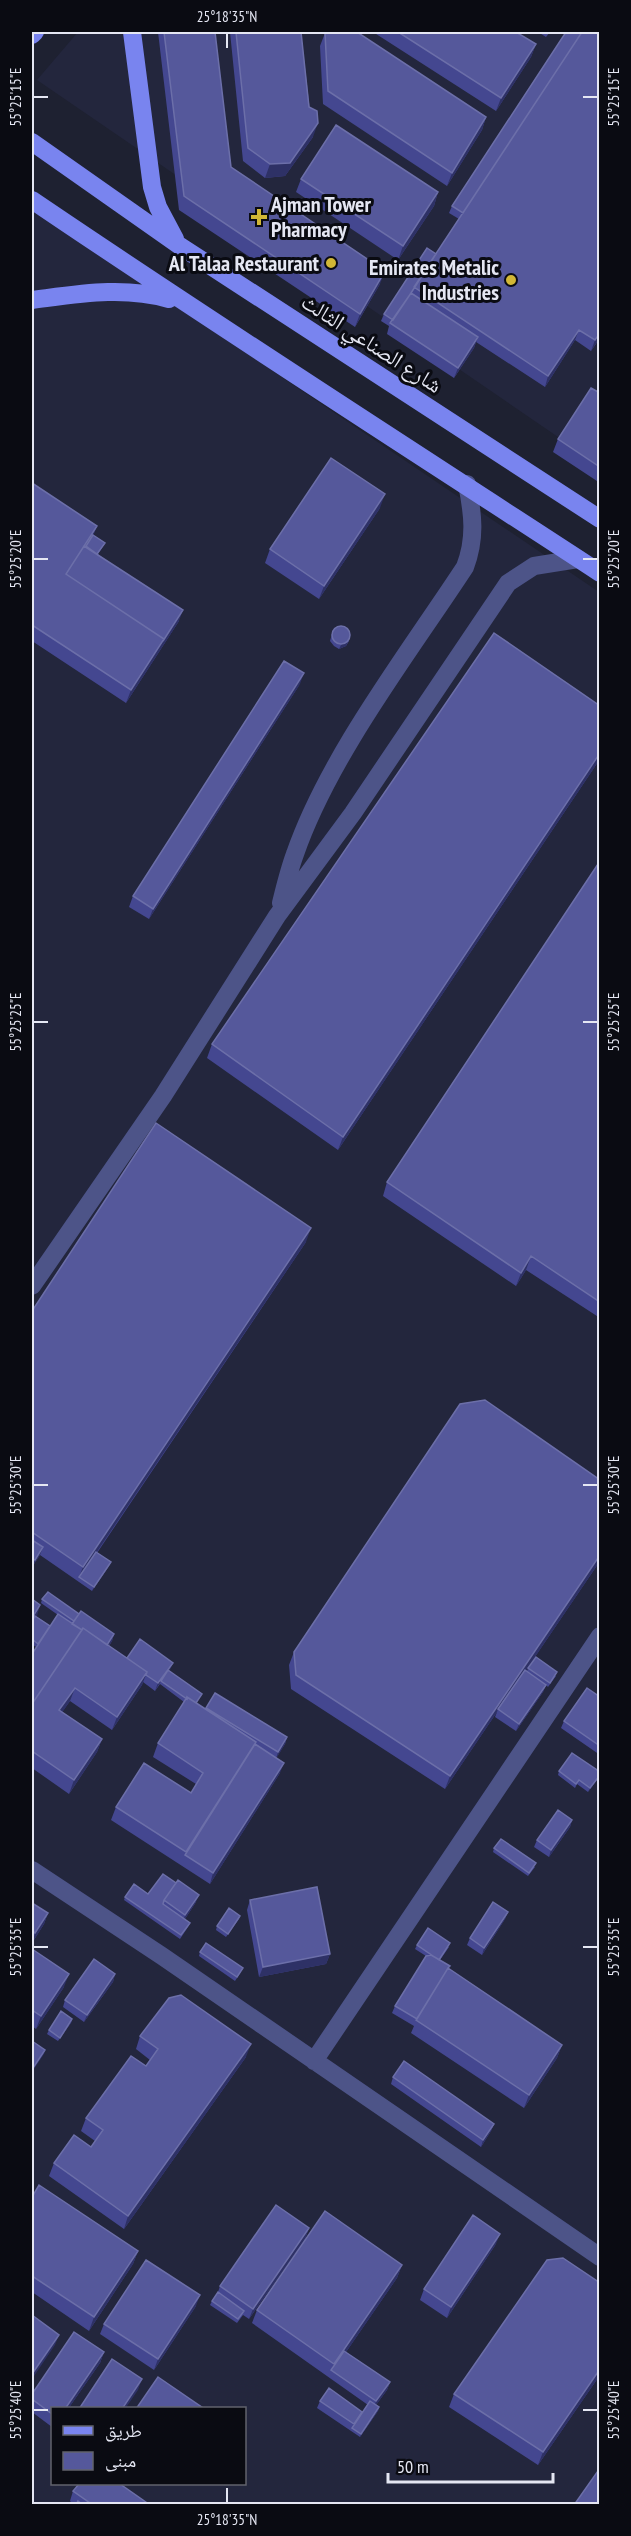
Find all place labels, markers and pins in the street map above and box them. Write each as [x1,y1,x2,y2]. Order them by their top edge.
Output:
place label: Ajman Tower Pharmacy [270,190,372,243]
marker: Ajman Tower Pharmacy [252,210,266,224]
place label: Al Talaa Restaurant [168,249,320,277]
place label: Emirates Metalic Industries [369,253,499,306]
marker: Al Talaa Restaurant [324,256,338,270]
marker: Emirates Metalic Industries [504,273,518,287]

